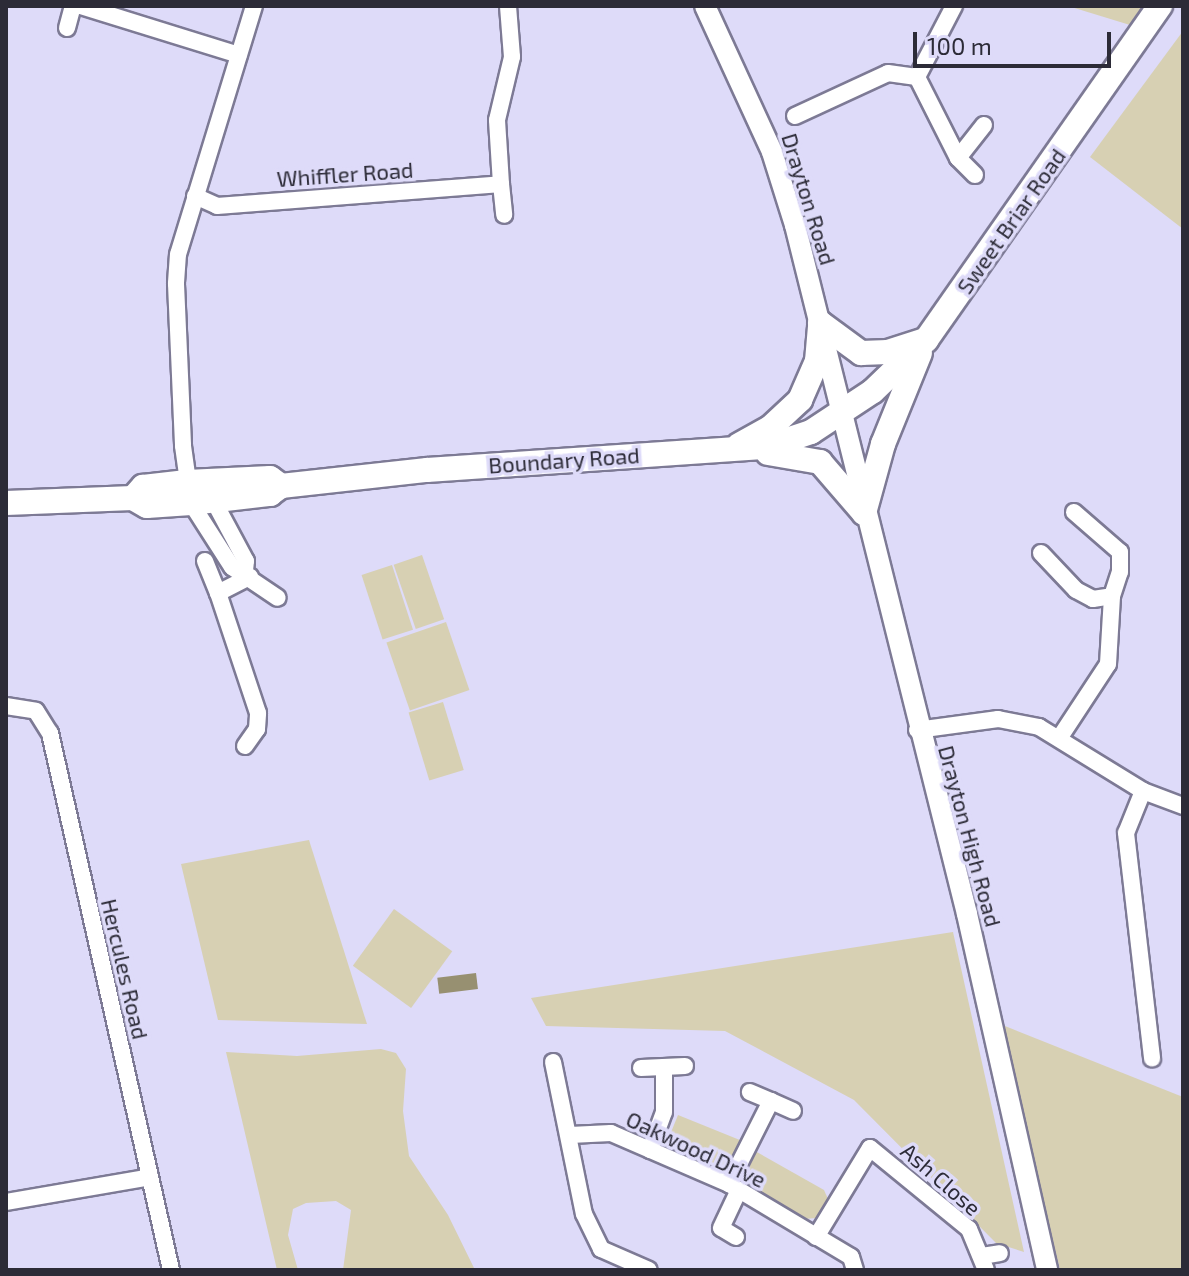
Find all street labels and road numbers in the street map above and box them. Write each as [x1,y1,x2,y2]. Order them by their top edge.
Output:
street label: Drayton Road [776,130,842,268]
street label: Sweet Briar Road [951,143,1071,299]
street label: Whiffler Road [276,156,414,192]
street label: Boundary Road [487,442,641,478]
street label: Drayton High Road [933,743,1007,929]
street label: Hercules Road [96,896,154,1042]
street label: Oakwood Drive [622,1105,770,1193]
street label: Ash Close [896,1137,986,1221]

